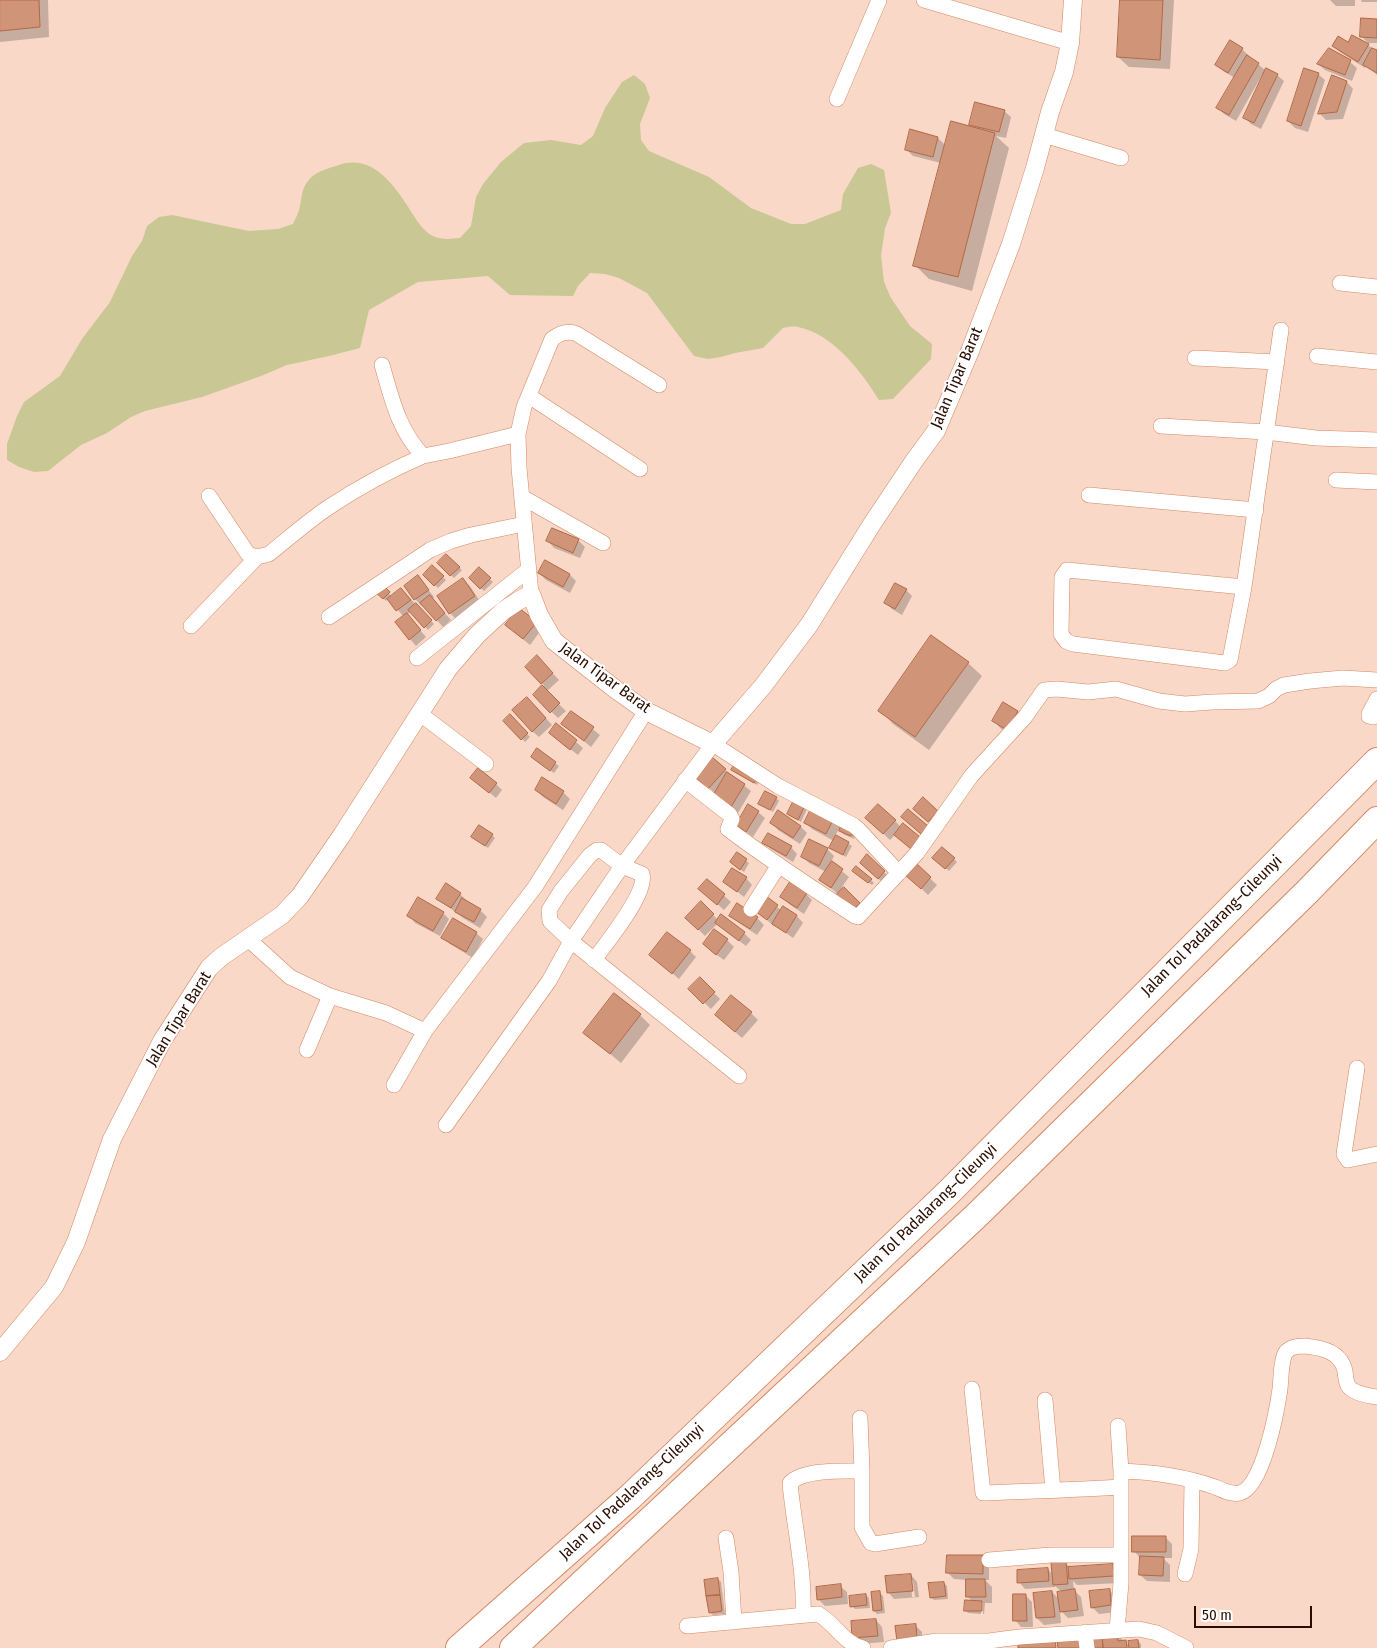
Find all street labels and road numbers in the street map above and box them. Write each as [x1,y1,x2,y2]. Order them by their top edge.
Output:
street label: Jalan Tipar Barat [927,325,987,431]
street label: Jalan Tipar Barat [556,639,654,717]
street label: Jalan Tol Padalarang–Cileunyi [1138,852,1286,1000]
street label: Jalan Tipar Barat [142,968,216,1070]
street label: Jalan Tol Padalarang–Cileunyi [851,1140,1001,1286]
street label: Jalan Tol Padalarang–Cileunyi [556,1420,708,1564]

